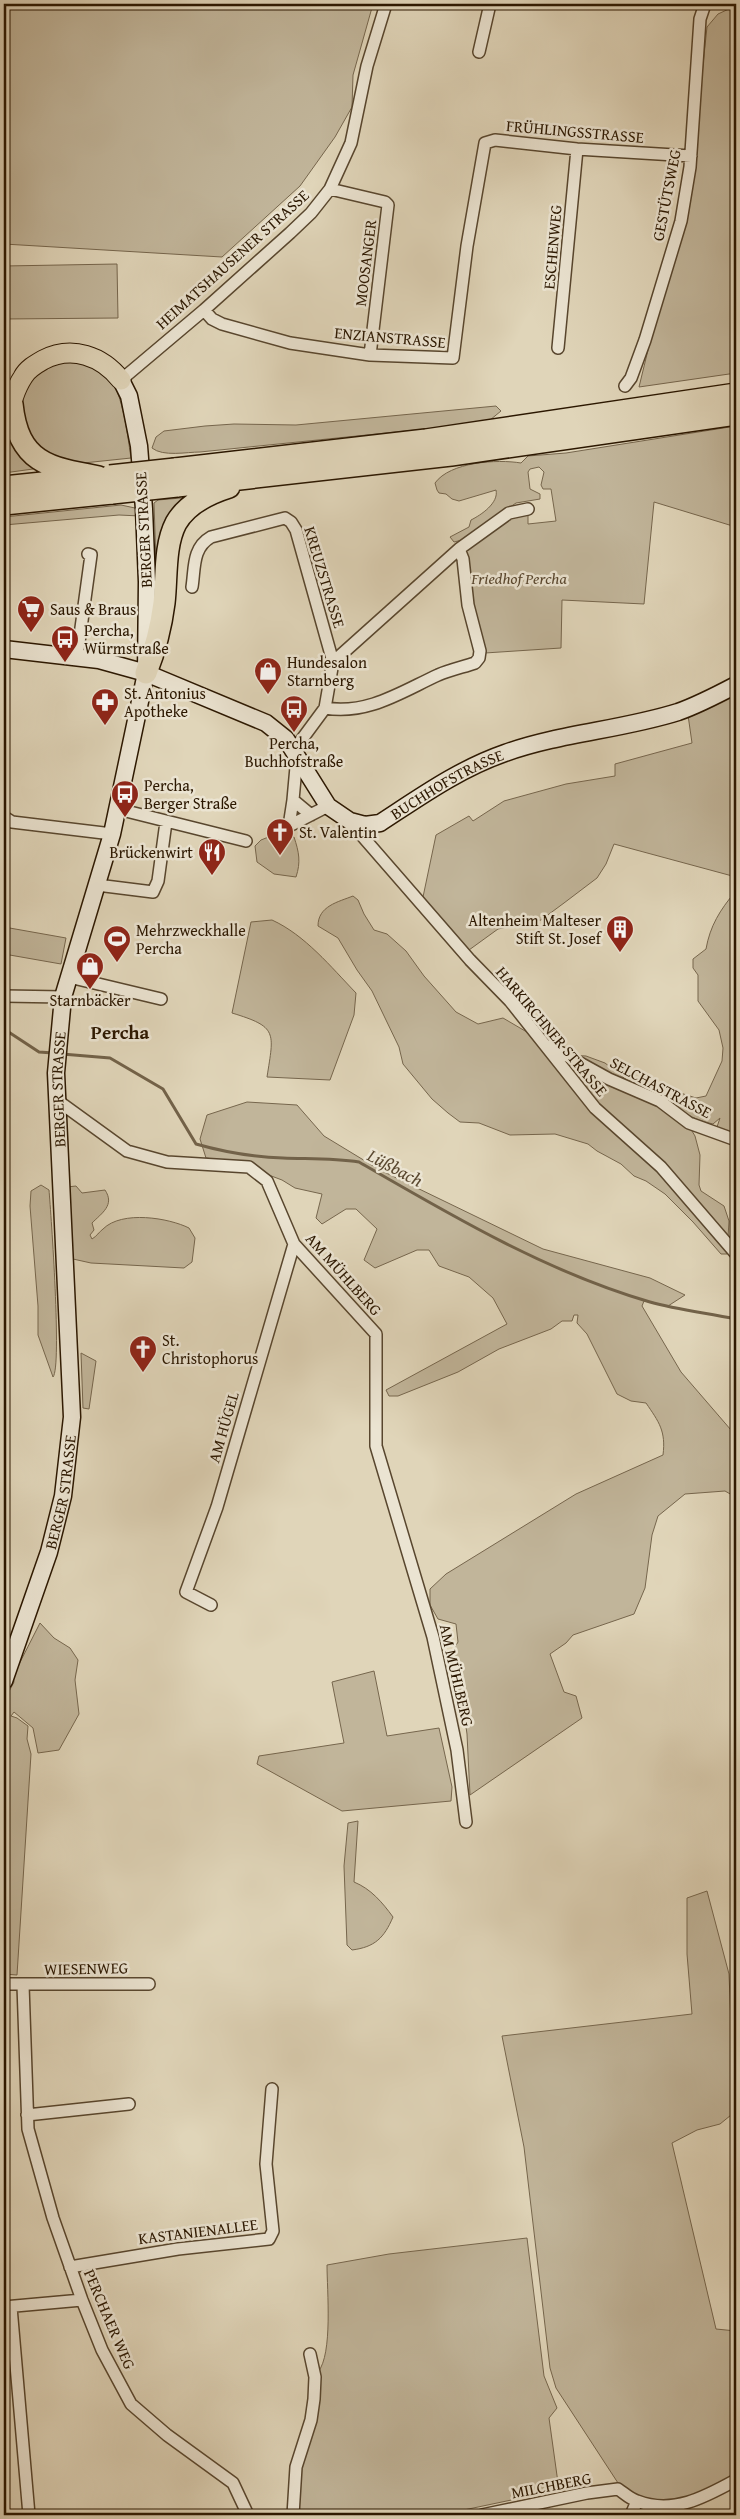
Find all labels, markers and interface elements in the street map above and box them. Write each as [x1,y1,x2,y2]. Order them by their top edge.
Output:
street label: FRÜHLINGSSTRASSE [505,113,645,149]
street label: GESTÜTSWEG [645,147,687,243]
street label: HEIMATSHAUSENER STRASSE [150,183,314,335]
street label: ESCHENWEG [536,203,568,290]
street label: MOOSANGER [348,217,382,308]
street label: ENZIANSTRASSE [333,320,447,354]
street label: BERGER STRASSE [128,471,158,589]
street label: KREUZSTRASSE [298,523,352,631]
park label: Friedhof Percha [470,566,567,590]
supermarket icon: Saus & Braus [16,594,46,633]
place label: Saus & Braus [50,597,136,621]
place label: Percha, Würmstraße [84,618,169,660]
bus stop icon: Percha, Würmstraße [50,624,80,663]
place label: Hundesalon Starnberg [287,650,367,692]
shop icon: Hundesalon Starnberg [253,656,283,695]
place label: St. Antonius Apotheke [124,681,206,723]
pharmacy icon: St. Antonius Apotheke [90,687,120,726]
bus stop icon: Percha, Buchhofstraße [279,694,309,733]
place label: Percha, Buchhofstraße [245,731,343,773]
street label: BUCHHOFSTRASSE [385,743,507,825]
place label: Percha, Berger Straße [144,773,237,815]
bus stop icon: Percha, Berger Straße [110,779,140,818]
church icon: St. Valentin [265,817,295,856]
place label: St. Valentin [299,820,377,844]
restaurant icon: Brückenwirt [197,837,227,876]
place label: Brückenwirt [109,840,193,864]
place label: Altenheim Malteser Stift St. Josef [468,908,603,950]
building icon: Altenheim Malteser Stift St. Josef [605,914,635,953]
place label: Mehrzweckhalle Percha [136,918,246,960]
sports icon: Mehrzweckhalle Percha [102,924,132,963]
shop icon: Starnbäcker [75,951,105,990]
street label: HARKIRCHNER STRASSE [490,961,614,1101]
place label: Starnbäcker [49,988,131,1012]
district label: Percha [91,1018,149,1046]
street label: BERGER STRASSE [44,1030,72,1148]
street label: SELCHASTRASSE [606,1050,716,1124]
water label: Lüßbach [362,1141,428,1193]
street label: AM MÜHLBERG [300,1227,388,1321]
place label: St. Christophorus [162,1328,258,1370]
church icon: St. Christophorus [128,1334,158,1373]
street label: AM HÜGEL [201,1389,245,1465]
street label: BERGER STRASSE [38,1433,82,1552]
street label: AM MÜHLBERG [434,1622,481,1729]
street label: WIESENWEG [44,1955,129,1981]
street label: KASTANIENALLEE [137,2212,259,2250]
street label: PERCHAER WEG [78,2265,142,2373]
street label: MILCHBERG [509,2465,594,2505]

